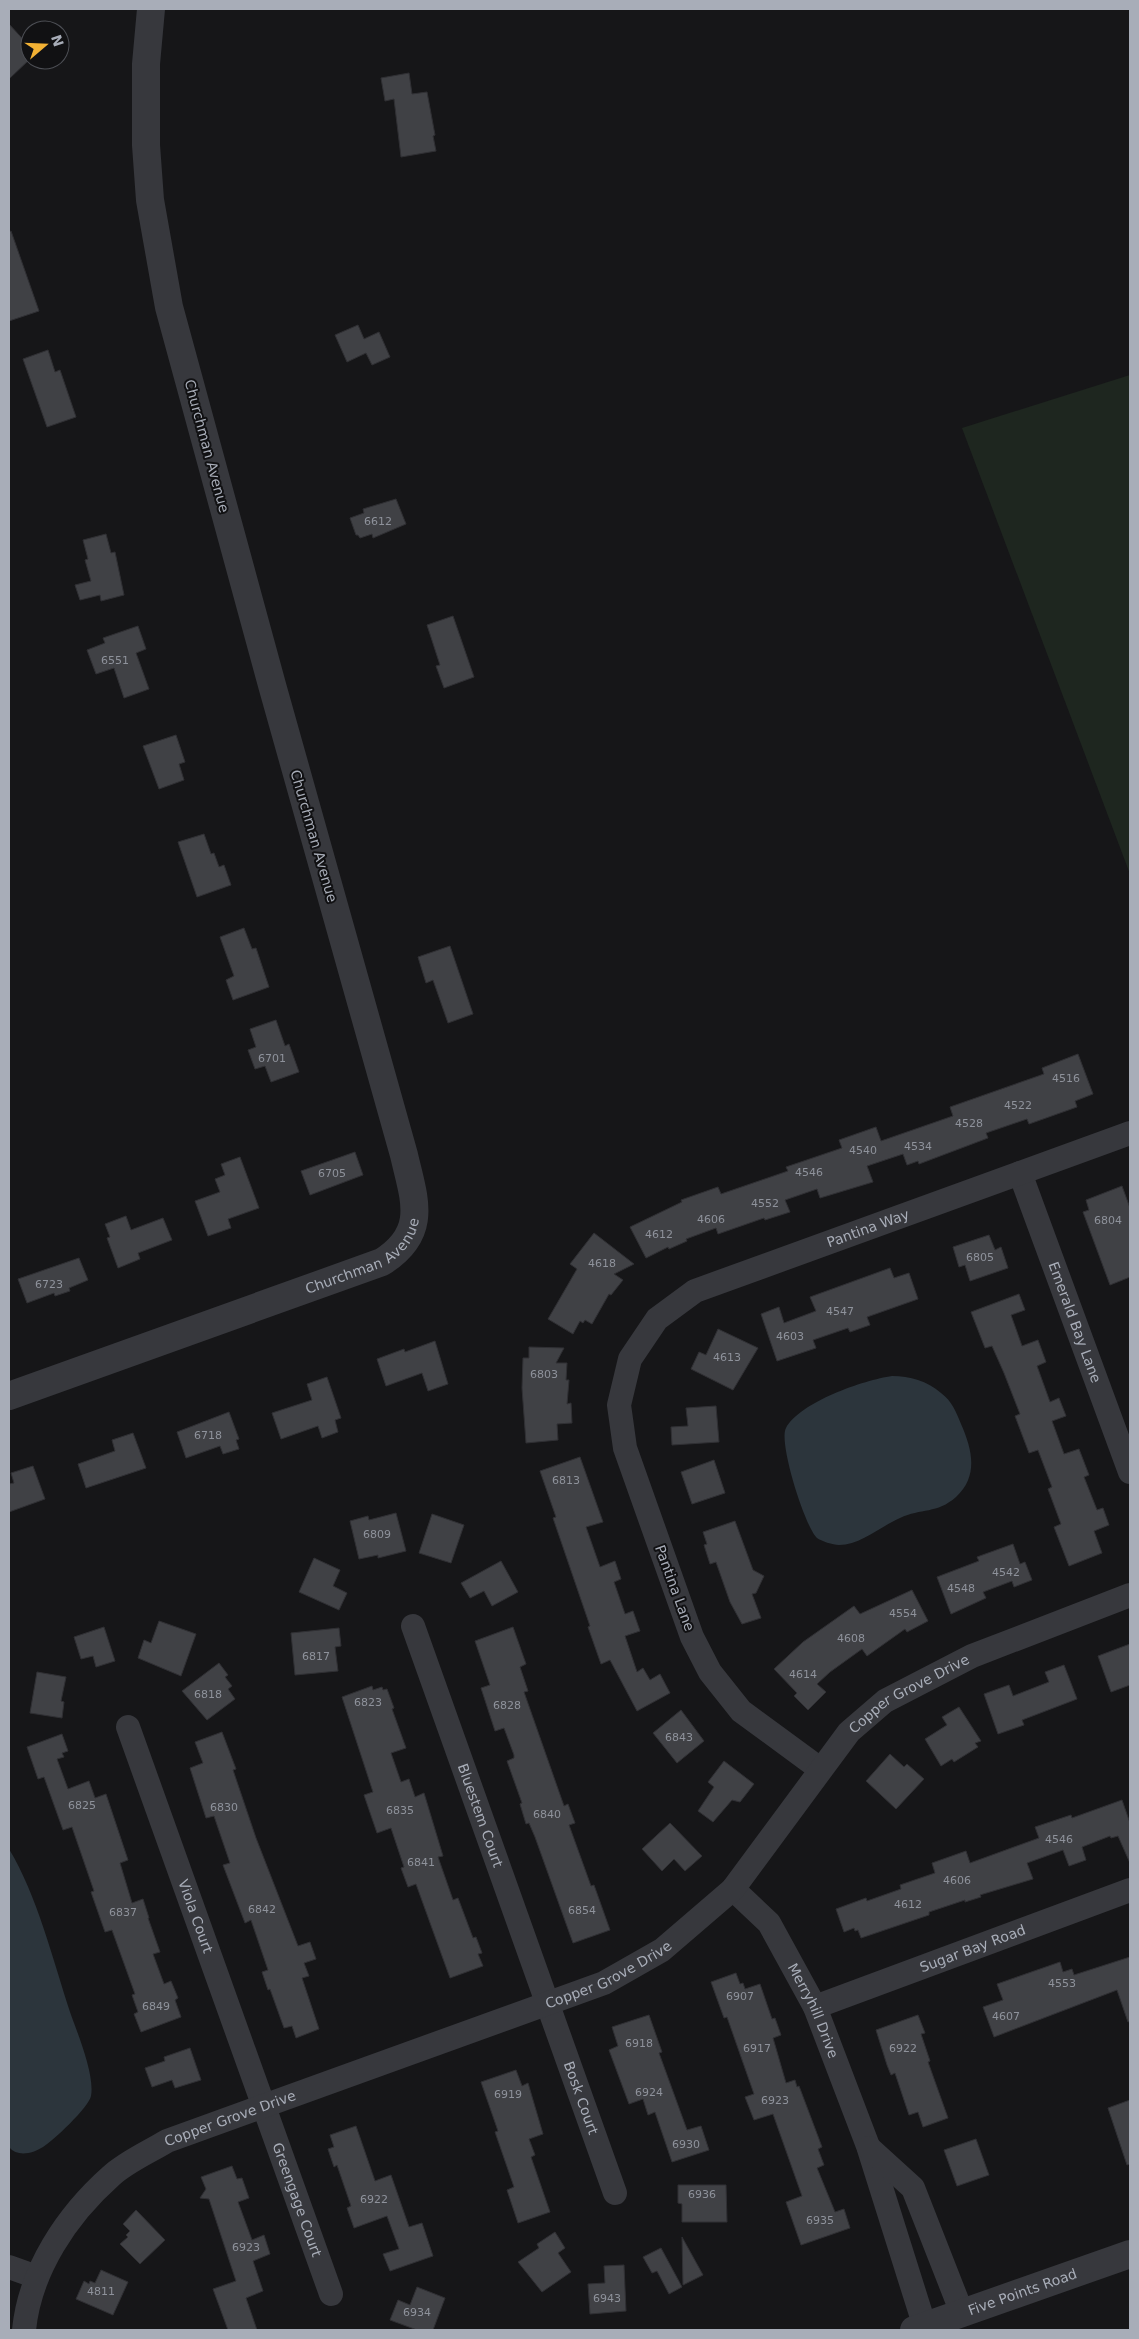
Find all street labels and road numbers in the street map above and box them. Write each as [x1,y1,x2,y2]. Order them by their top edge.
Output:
street label: Churchman Avenue [182,378,232,514]
street label: Churchman Avenue [287,768,341,904]
street label: Pantina Way [825,1206,911,1250]
street label: Churchman Avenue [303,1217,422,1297]
street label: Emerald Bay Lane [1045,1260,1104,1385]
street label: Pantina Lane [652,1543,698,1633]
street label: Copper Grove Drive [846,1651,972,1736]
street label: Bluestem Court [455,1761,506,1870]
street label: Viola Court [175,1877,216,1956]
street label: Sugar Bay Road [917,1922,1028,1975]
street label: Copper Grove Drive [543,1937,675,2012]
street label: Merryhill Drive [785,1961,842,2060]
street label: Bosk Court [561,2059,602,2137]
street label: Copper Grove Drive [162,2087,298,2149]
street label: Greengage Court [269,2140,325,2259]
street label: Five Points Road [966,2265,1079,2318]

